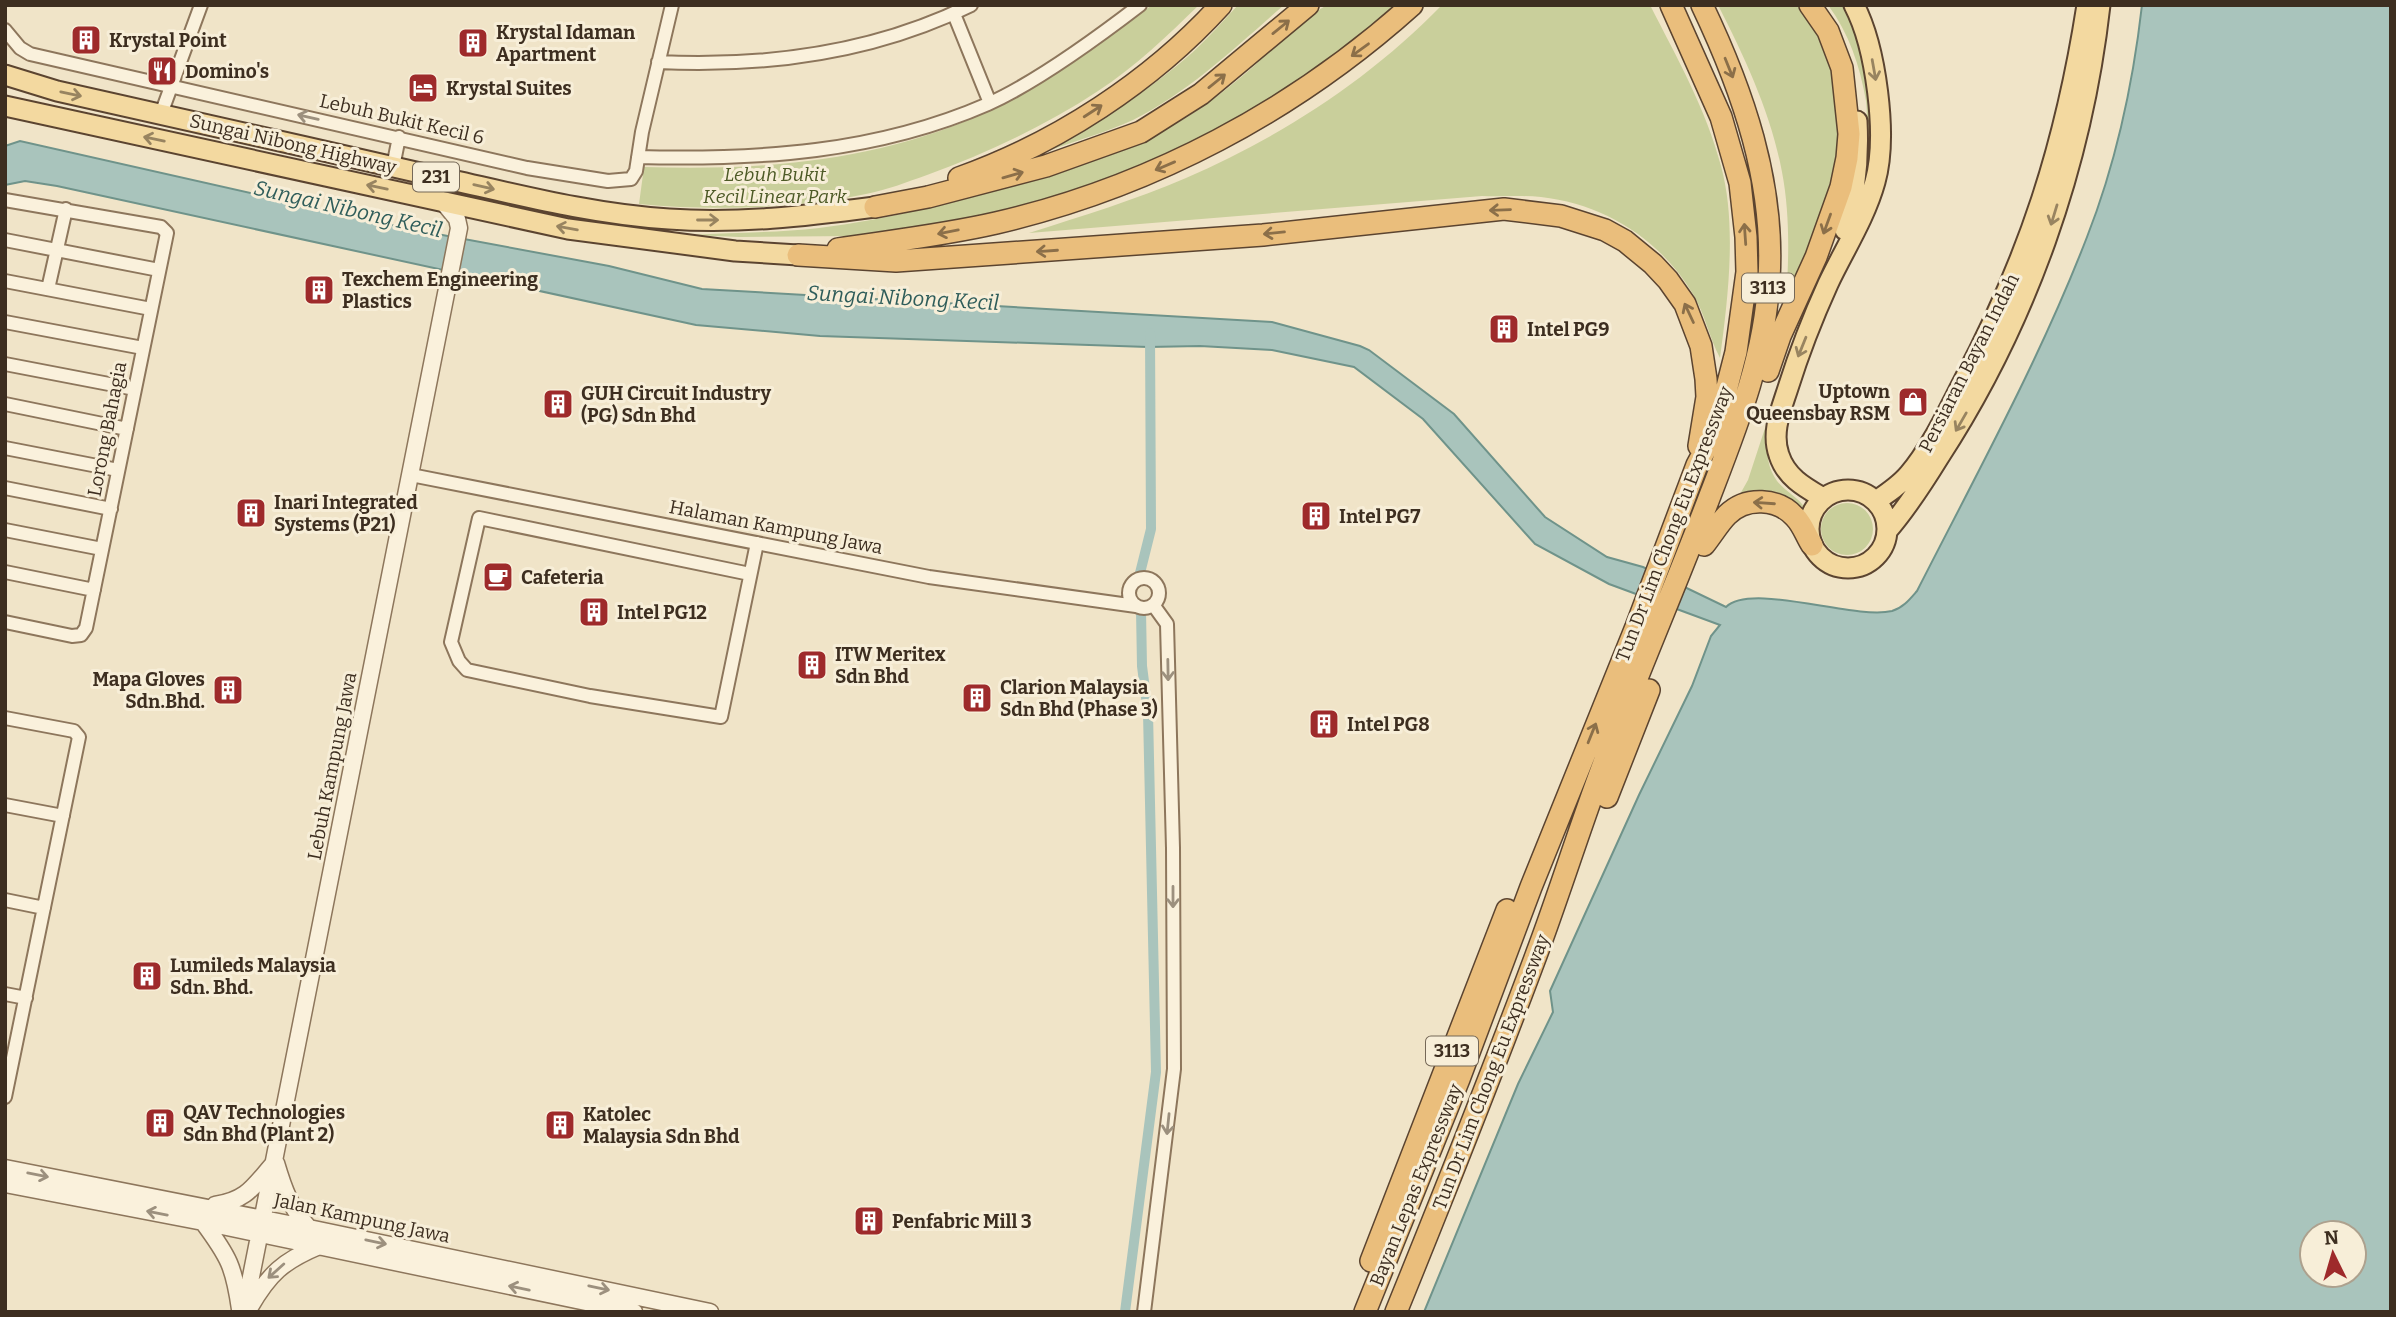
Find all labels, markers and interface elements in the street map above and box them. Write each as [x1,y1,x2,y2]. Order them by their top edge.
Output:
one-way arrow [1271,19,1289,35]
place label: Krystal Idaman Apartment [496,21,636,66]
building icon: Krystal Point [69,23,103,57]
building icon: Krystal Idaman Apartment [456,26,490,60]
place label: Krystal Point [109,29,227,52]
one-way arrow [1351,43,1370,57]
restaurant icon: Domino's [145,54,179,88]
one-way arrow [1724,56,1737,78]
one-way arrow [1868,58,1881,81]
place label: Domino's [185,60,269,83]
hotel icon: Krystal Suites [406,71,440,105]
one-way arrow [1208,73,1226,89]
place label: Krystal Suites [446,77,572,100]
one-way arrow [59,88,82,101]
street label: Lebuh Bukit Kecil 6 [317,89,487,149]
one-way arrow [1083,104,1103,118]
street label: Sungai Nibong Highway [187,109,400,179]
one-way arrow [298,110,320,123]
one-way arrow [143,131,166,145]
one-way arrow [1155,160,1176,173]
road number: 231 [413,162,459,192]
park label: Lebuh Bukit Kecil Linear Park [703,163,848,208]
one-way arrow [1001,168,1023,181]
water label: Sungai Nibong Kecil [251,175,445,243]
one-way arrow [366,180,389,194]
one-way arrow [472,181,495,194]
one-way arrow [1489,204,1512,217]
one-way arrow [2047,204,2060,226]
one-way arrow [697,213,720,227]
one-way arrow [1820,213,1833,234]
one-way arrow [556,221,578,234]
one-way arrow [1739,223,1752,246]
one-way arrow [937,226,960,240]
one-way arrow [1263,227,1286,240]
one-way arrow [1037,245,1059,258]
place label: Texchem Engineering Plastics [342,268,538,313]
street label: Persiaran Bayan Indah [1914,269,2024,456]
building icon: Texchem Engineering Plastics [302,273,336,307]
road number: 3113 [1742,274,1794,302]
water label: Sungai Nibong Kecil [806,280,1000,316]
one-way arrow [1682,303,1695,324]
building icon: Intel PG9 [1487,312,1521,346]
place label: Intel PG9 [1527,318,1609,341]
one-way arrow [1795,336,1808,358]
street label: Lorong Bahagia [83,359,131,498]
place label: Uptown Queensbay RSM [1746,380,1891,425]
place label: GUH Circuit Industry (PG) Sdn Bhd [581,382,771,427]
street label: Tun Dr Lim Chong Eu Expressway [1611,382,1738,665]
shop icon: Uptown Queensbay RSM [1896,385,1930,419]
building icon: GUH Circuit Industry (PG) Sdn Bhd [541,387,575,421]
one-way arrow [1954,411,1967,432]
place label: Inari Integrated Systems (P21) [274,491,418,536]
street label: Halaman Kampung Jawa [667,495,885,559]
building icon: Inari Integrated Systems (P21) [234,496,268,530]
one-way arrow [1754,496,1776,509]
building icon: Intel PG7 [1299,499,1333,533]
place label: Intel PG7 [1339,505,1420,528]
cafe icon: Cafeteria [481,560,515,594]
place label: Cafeteria [521,566,604,589]
building icon: Intel PG12 [577,595,611,629]
place label: Intel PG12 [617,601,707,624]
place label: ITW Meritex Sdn Bhd [835,643,946,688]
building icon: ITW Meritex Sdn Bhd [795,648,829,682]
one-way arrow [1162,658,1175,681]
place label: Mapa Gloves Sdn.Bhd. [92,668,205,713]
street label: Lebuh Kampung Jawa [303,670,362,862]
building icon: Mapa Gloves Sdn.Bhd. [211,673,245,707]
place label: Clarion Malaysia Sdn Bhd (Phase 3) [1000,676,1158,721]
building icon: Clarion Malaysia Sdn Bhd (Phase 3) [960,681,994,715]
building icon: Intel PG8 [1307,707,1341,741]
place label: Intel PG8 [1347,713,1430,736]
one-way arrow [1587,723,1600,744]
one-way arrow [1166,885,1180,908]
street label: Tun Dr Lim Chong Eu Expressway [1428,930,1555,1213]
place label: Lumileds Malaysia Sdn. Bhd. [170,954,336,999]
building icon: Lumileds Malaysia Sdn. Bhd. [130,959,164,993]
road number: 3113 [1426,1036,1478,1066]
street label: Bayan Lepas Expressway [1365,1079,1468,1290]
place label: QAV Technologies Sdn Bhd (Plant 2) [183,1101,345,1146]
place label: Katolec Malaysia Sdn Bhd [583,1103,740,1148]
building icon: QAV Technologies Sdn Bhd (Plant 2) [143,1106,177,1140]
building icon: Katolec Malaysia Sdn Bhd [543,1108,577,1142]
one-way arrow [1162,1112,1175,1135]
one-way arrow [26,1168,49,1182]
street label: Jalan Kampung Jawa [271,1188,453,1248]
building icon: Penfabric Mill 3 [852,1204,886,1238]
one-way arrow [146,1206,169,1220]
place label: Penfabric Mill 3 [892,1210,1032,1233]
north arrow [2298,1219,2368,1289]
text: N [2323,1225,2340,1250]
one-way arrow [364,1236,387,1250]
one-way arrow [267,1263,285,1279]
one-way arrow [508,1280,531,1294]
one-way arrow [587,1282,610,1295]

